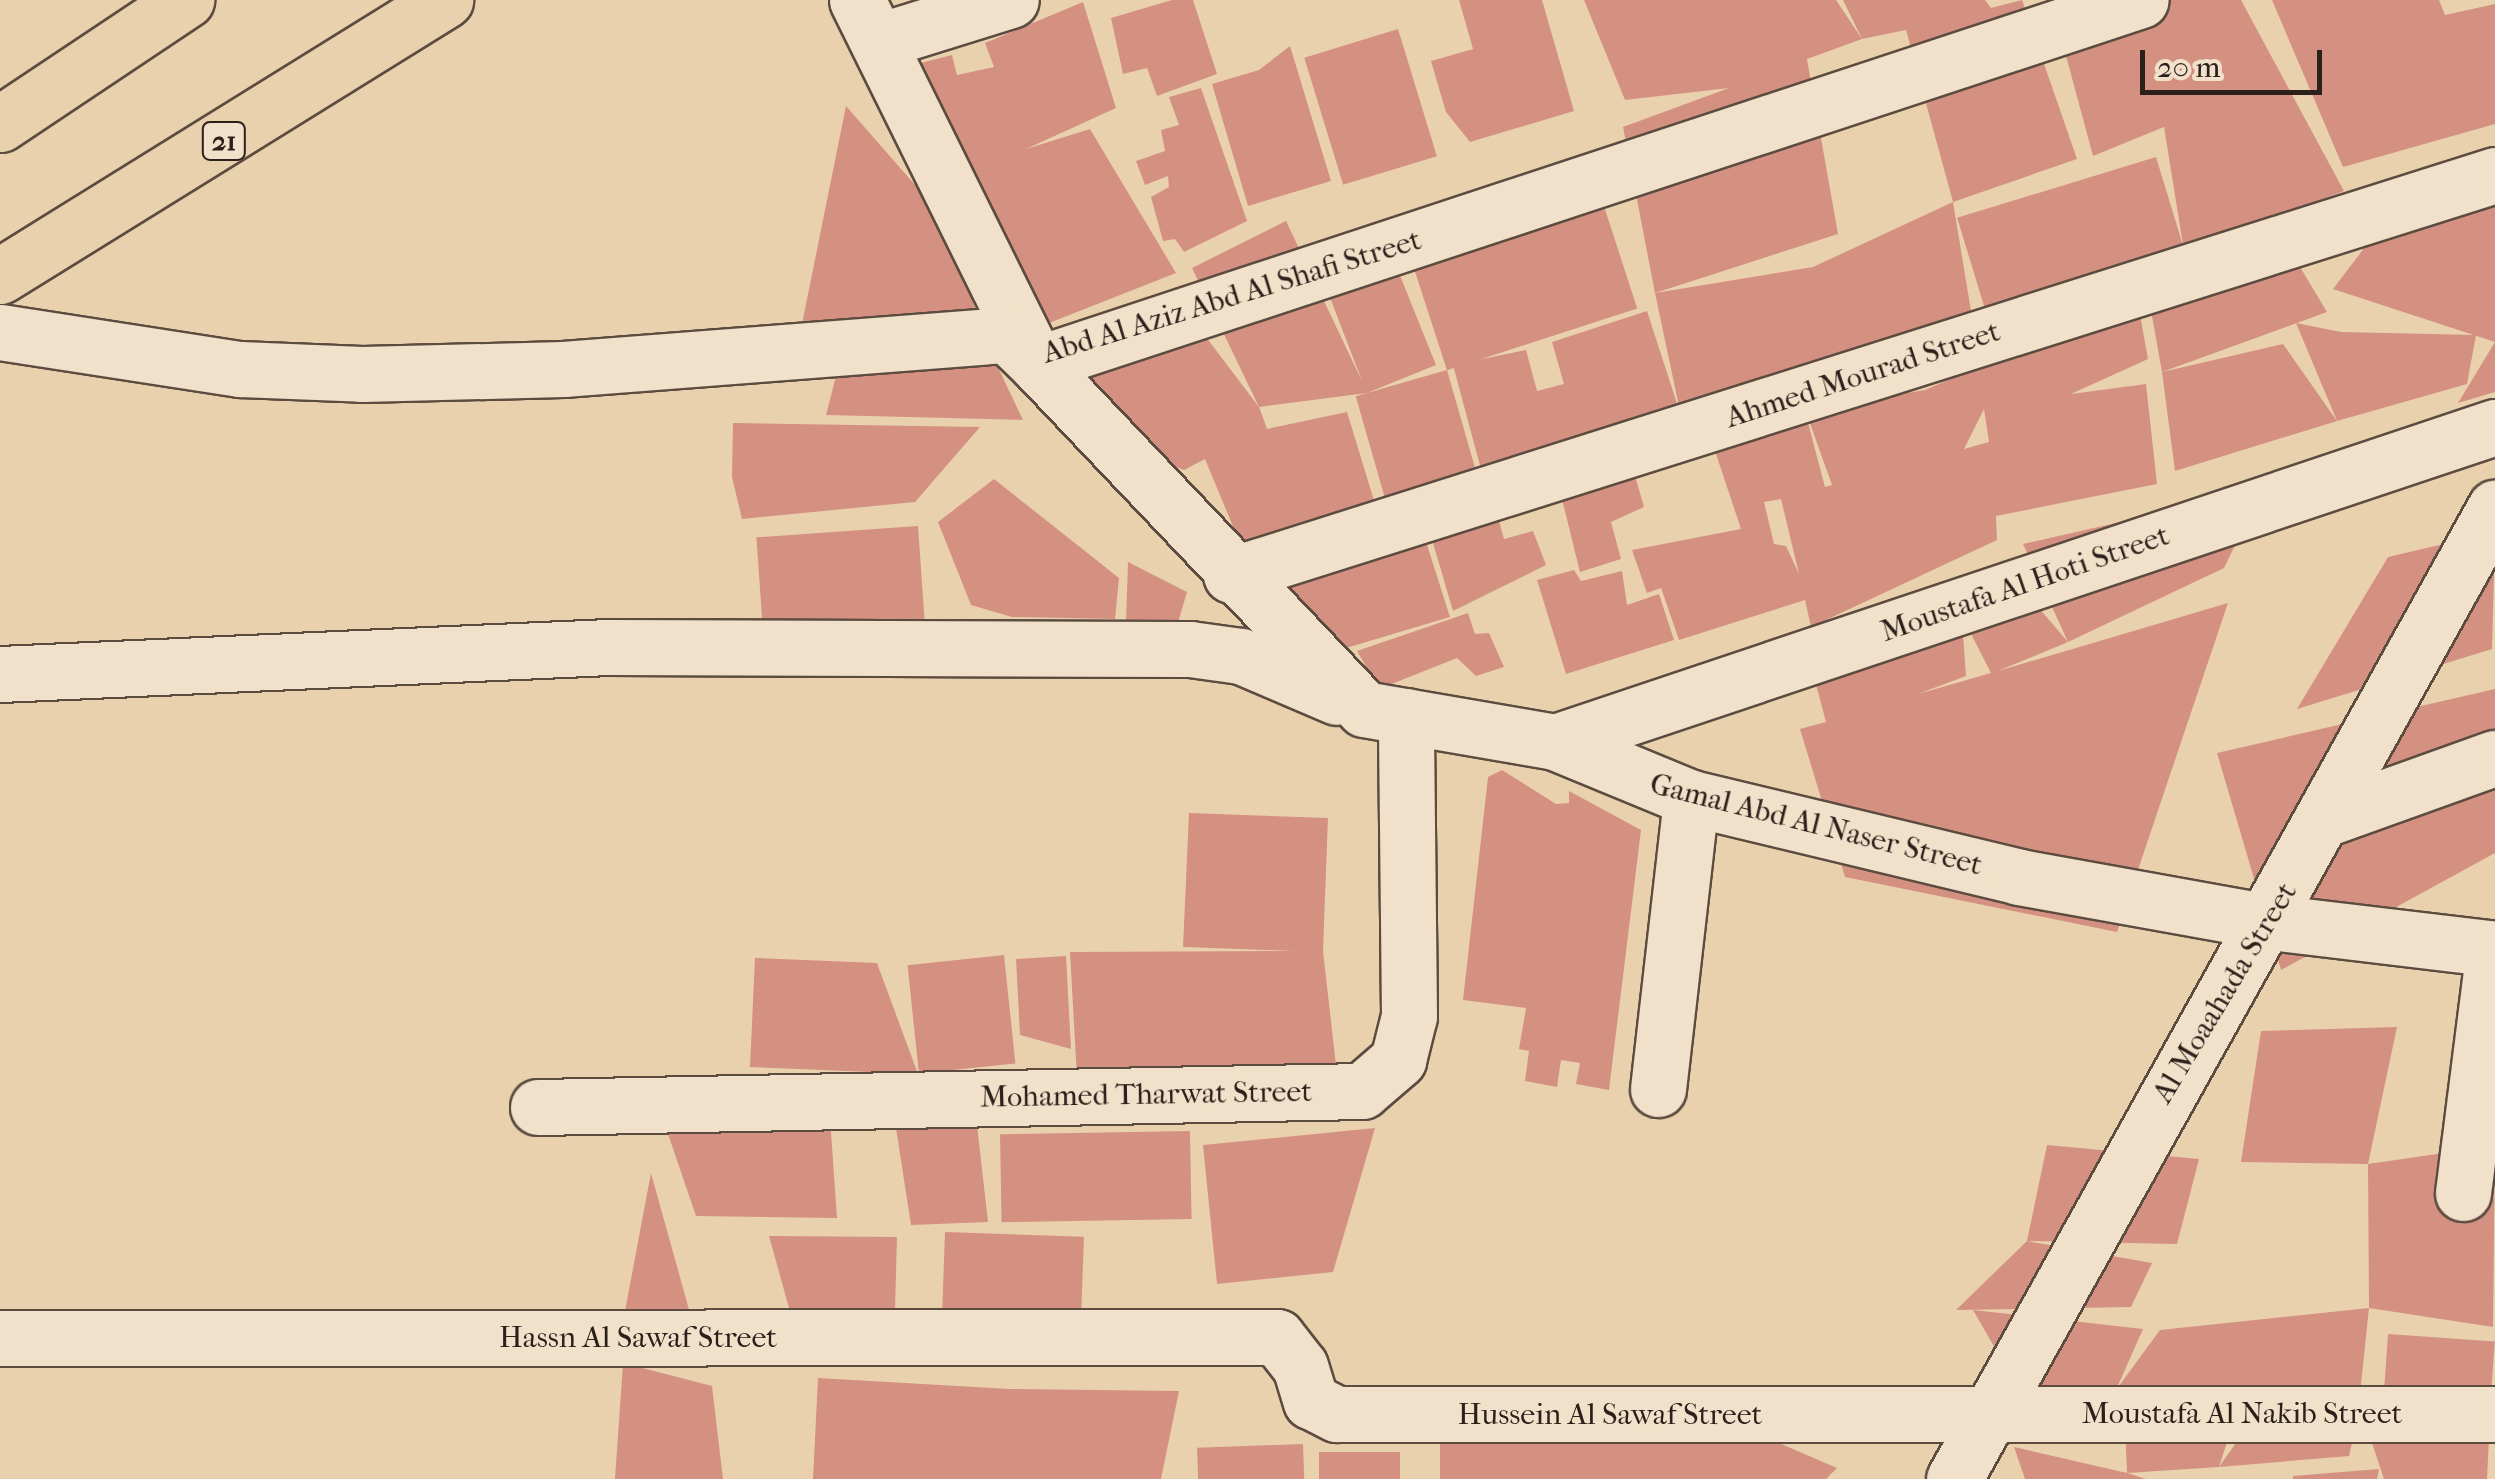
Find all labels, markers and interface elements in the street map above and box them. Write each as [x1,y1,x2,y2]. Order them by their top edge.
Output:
scale bar [2145,30,2328,92]
text: 20 m [2157,50,2220,85]
road number: 21 [202,118,246,164]
street label: Abd Al Aziz Abd Al Shafi Street [1038,222,1426,372]
street label: Ahmed Mourad Street [1721,314,2005,436]
street label: Moustafa Al Hoti Street [1876,518,2174,650]
street label: Gamal Abd Al Naser Street [1646,766,1986,884]
street label: Al Moaahada Street [2145,876,2305,1110]
street label: Mohamed Tharwat Street [980,1074,1312,1116]
street label: Hassn Al Sawaf Street [499,1320,777,1356]
street label: Moustafa Al Nakib Street [2082,1396,2402,1432]
street label: Hussein Al Sawaf Street [1458,1397,1762,1433]

